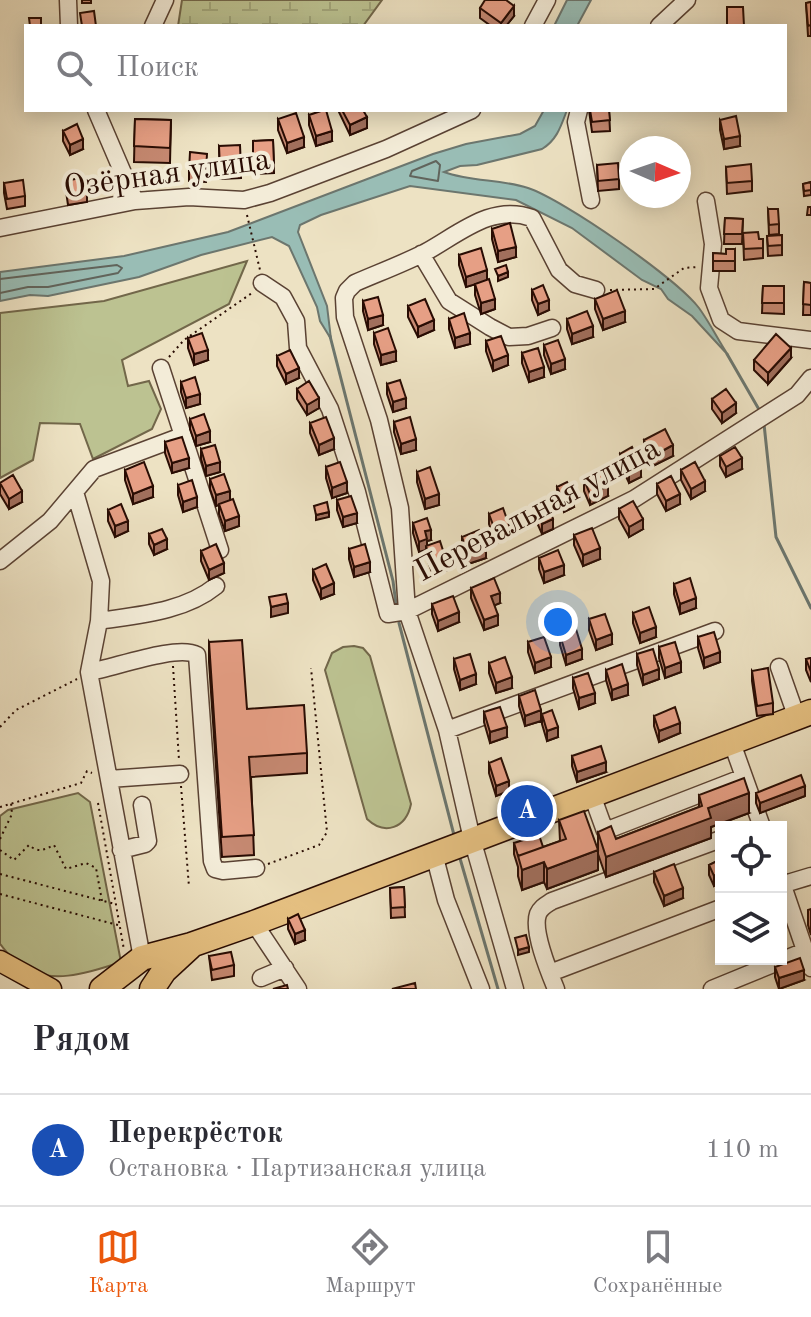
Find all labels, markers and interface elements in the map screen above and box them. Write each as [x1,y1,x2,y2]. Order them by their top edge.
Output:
search box [24,24,787,112]
icon: search [52,46,96,90]
text: Поиск [116,53,199,83]
north arrow [619,136,691,208]
street label: Озёрная улица [62,145,273,205]
street label: Перевальная улица [410,433,666,589]
your location [538,602,578,642]
pin: A [501,781,553,841]
map controls [715,821,787,965]
button: locate [715,821,787,893]
button: layers [715,893,787,965]
text: Рядом [32,1024,131,1058]
text: Перекрёсток [108,1119,283,1149]
text: A [48,1137,68,1163]
text: 110 m [706,1137,779,1163]
text: Остановка · Партизанская улица [108,1156,486,1182]
tab: Карта [89,1225,148,1300]
tab: Маршрут [325,1225,416,1300]
tab: Сохранённые [593,1225,722,1300]

